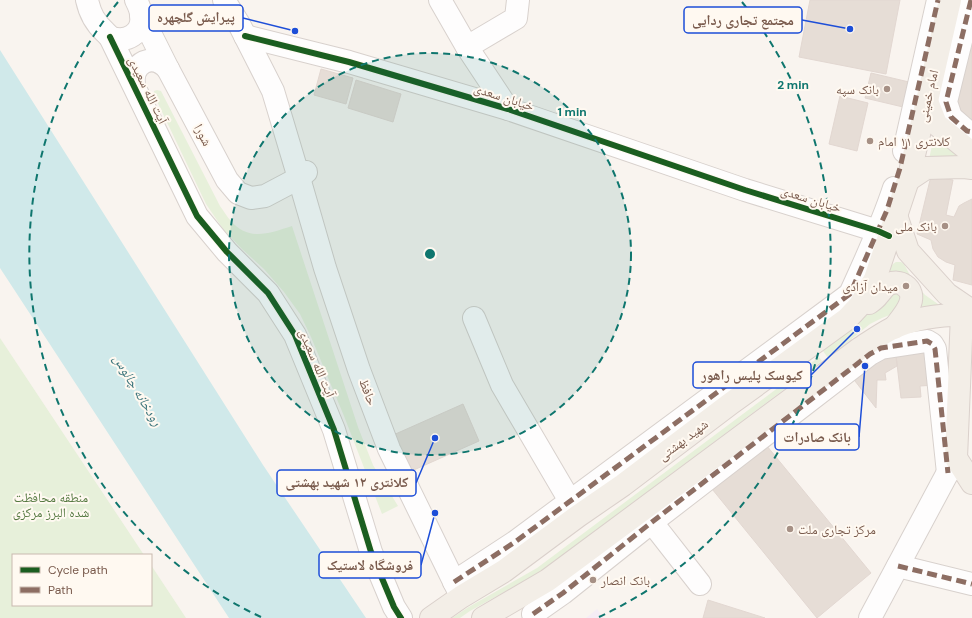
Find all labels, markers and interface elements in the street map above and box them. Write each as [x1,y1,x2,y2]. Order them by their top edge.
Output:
callout: پیرایش گلچهره [149,5,243,31]
callout: مجتمع تجاری ردایی [684,7,802,33]
text: پیرایش گلچهره [157,8,235,26]
text: مجتمع تجاری ردایی [692,11,794,30]
street label: آیت الله سعیدی [124,54,172,127]
street label: امام خمینی [914,68,942,124]
text: 2 min [777,77,809,93]
street label: خیابان سعدی [472,79,536,115]
place label: بانک سپه [836,81,879,98]
marker: بانک سپه [882,84,892,94]
text: 1 min [557,104,587,120]
street label: شورا [190,121,216,149]
place label: کلانتری ۱۱ امام [878,133,951,150]
marker: کلانتری ۱۱ امام [865,136,875,146]
street label: خیابان سعدی [779,182,843,216]
place label: بانک ملی [895,218,937,235]
marker: بانک ملی [940,221,950,231]
centre of rings [423,247,437,261]
place label: میدان آزادی [842,278,898,295]
marker: میدان آزادی [901,281,911,291]
street label: آیت الله سعیدی [295,326,339,400]
water label: رودخانه چالوس [110,351,167,430]
callout: کیوسک پلیس راهور [693,362,811,388]
text: کیوسک پلیس راهور [700,366,803,384]
street label: حافظ [355,376,381,408]
street label: شهید بهشتی [654,416,712,464]
callout: بانک صادرات [775,424,859,450]
text: بانک صادرات [783,428,851,446]
callout: کلانتری ۱۲ شهید بهشتی [277,470,416,496]
text: کلانتری ۱۲ شهید بهشتی [286,473,408,491]
park label: منطقه محافظت شده البرز مرکزی [13,489,89,521]
place label: مرکز تجاری ملت [798,521,876,538]
marker: مرکز تجاری ملت [785,524,795,534]
callout: فروشگاه لاستیک [319,552,421,578]
legend [12,554,152,606]
text: فروشگاه لاستیک [327,556,413,574]
text: Cycle path [48,562,108,578]
place label: بانک انصار [600,572,650,589]
marker: بانک انصار [588,575,598,585]
text: Path [48,582,73,598]

